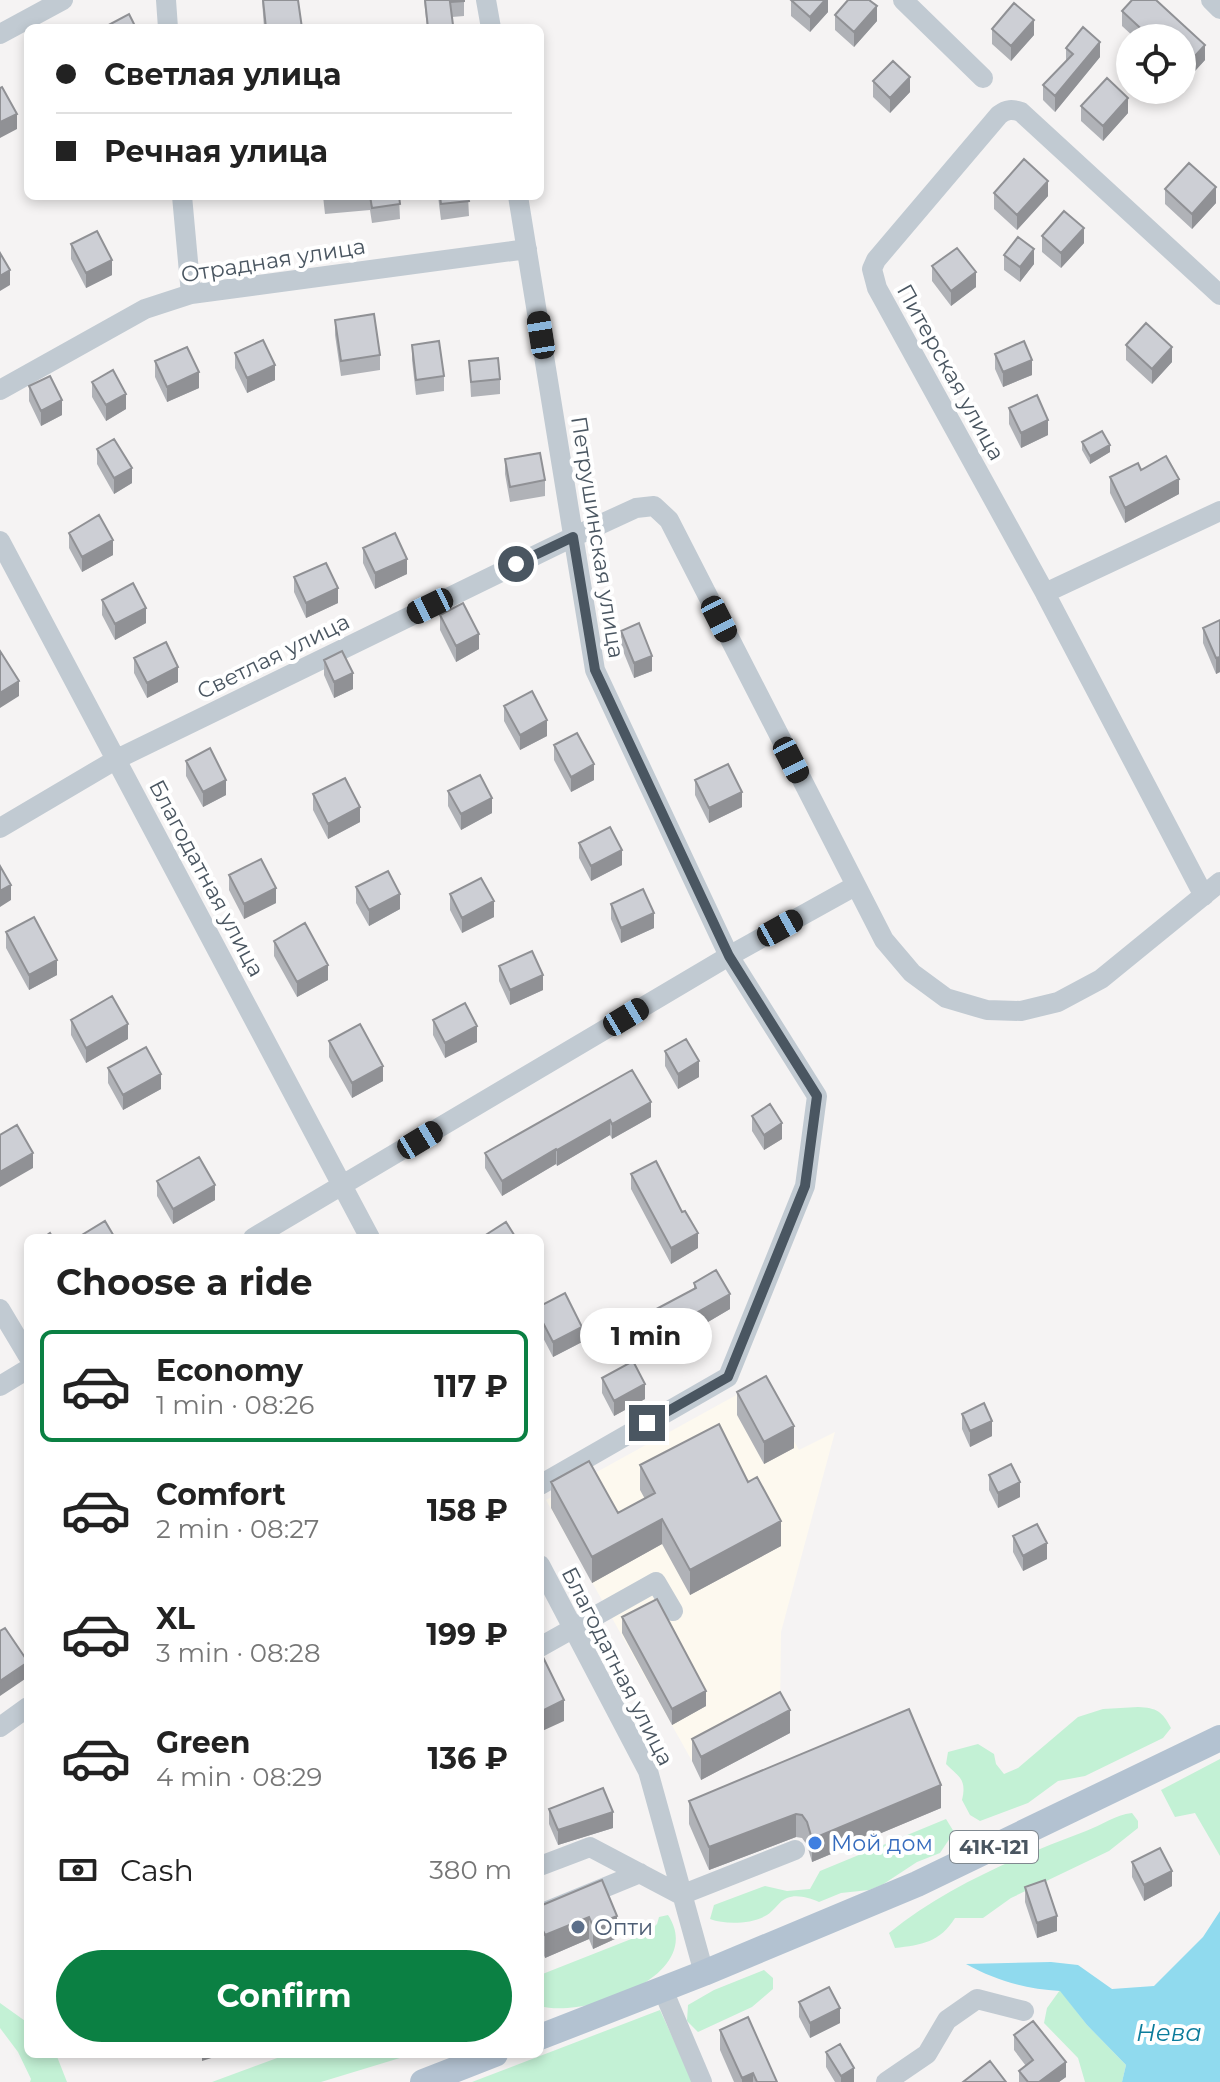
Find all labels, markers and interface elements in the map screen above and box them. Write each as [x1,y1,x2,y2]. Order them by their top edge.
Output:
map controls [1116,24,1196,104]
button: locate [1116,24,1196,104]
text: Светлая улица [104,56,341,93]
text: Речная улица [104,133,328,170]
street label: Отрадная улица [179,233,367,288]
street label: Питерская улица [891,279,1010,465]
car [525,309,557,361]
street label: Петрушинская улица [565,414,630,660]
route start [498,546,534,582]
car [403,585,457,627]
car [697,592,741,646]
street label: Светлая улица [193,608,354,705]
car [769,733,813,787]
street label: Благодатная улица [143,775,270,981]
car [753,906,807,950]
car [599,994,653,1040]
car [393,1117,447,1163]
text: Choose a ride [56,1260,313,1304]
callout: 1 min [581,1307,713,1363]
text: 1 min [611,1320,681,1352]
icon: car [60,1350,132,1422]
text: Economy [156,1352,303,1389]
text: 117 ₽ [434,1368,508,1405]
text: 1 min · 08:26 [156,1389,314,1421]
route end [629,1405,665,1441]
icon: car [60,1474,132,1546]
text: Comfort [156,1476,286,1513]
text: 158 ₽ [427,1492,508,1529]
text: 2 min · 08:27 [156,1513,319,1545]
street label: Благодатная улица [556,1562,679,1770]
icon: car [60,1598,132,1670]
text: XL [156,1600,195,1637]
text: 199 ₽ [426,1616,508,1653]
text: 3 min · 08:28 [156,1637,320,1669]
icon: car [60,1722,132,1794]
text: Green [156,1724,250,1761]
text: 136 ₽ [428,1740,508,1777]
text: 4 min · 08:29 [156,1761,322,1793]
place label: Мой дом [831,1830,933,1857]
road number: 41К-121 [950,1831,1038,1863]
marker: Мой дом [806,1834,824,1852]
icon: cash [56,1848,100,1892]
text: Cash [120,1852,194,1889]
text: 380 m [429,1854,512,1886]
place label: Опти [594,1914,653,1941]
marker: Опти [569,1918,587,1936]
button: Confirm [56,1950,512,2042]
water label: Нева [1136,2018,1202,2047]

